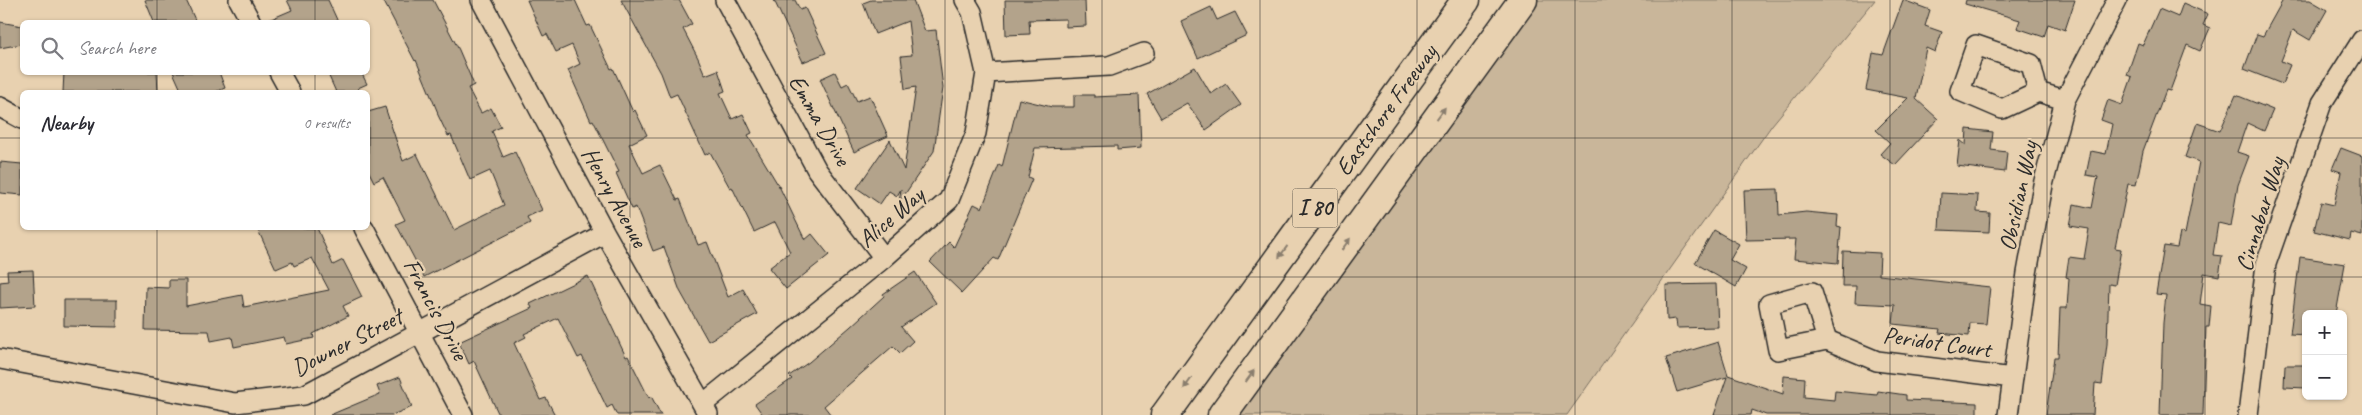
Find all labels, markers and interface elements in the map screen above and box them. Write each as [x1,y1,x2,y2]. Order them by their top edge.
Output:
search box [20,20,370,75]
icon: search [38,34,66,62]
text: Search here [78,36,155,60]
street label: Eastshore Freeway [1328,37,1445,181]
street label: Emma Drive [782,69,859,173]
one-way arrow [1436,106,1446,119]
text: Nearby [40,110,93,136]
text: 0 results [303,113,350,133]
street label: Obsidian Way [1992,137,2045,254]
street label: Henry Avenue [575,142,656,254]
street label: Cinnabar Way [2228,152,2292,275]
street label: Alice Way [852,179,932,254]
road number: I 80 [1292,188,1338,228]
one-way arrow [1340,238,1351,251]
one-way arrow [1278,245,1288,259]
street label: Francis Drive [397,253,476,367]
street label: Downer Street [287,300,410,383]
map controls [2302,310,2347,400]
button: + [2302,310,2347,355]
street label: Peridot Court [1881,320,1995,365]
button: − [2302,355,2347,400]
one-way arrow [1245,369,1255,382]
one-way arrow [1183,376,1193,390]

